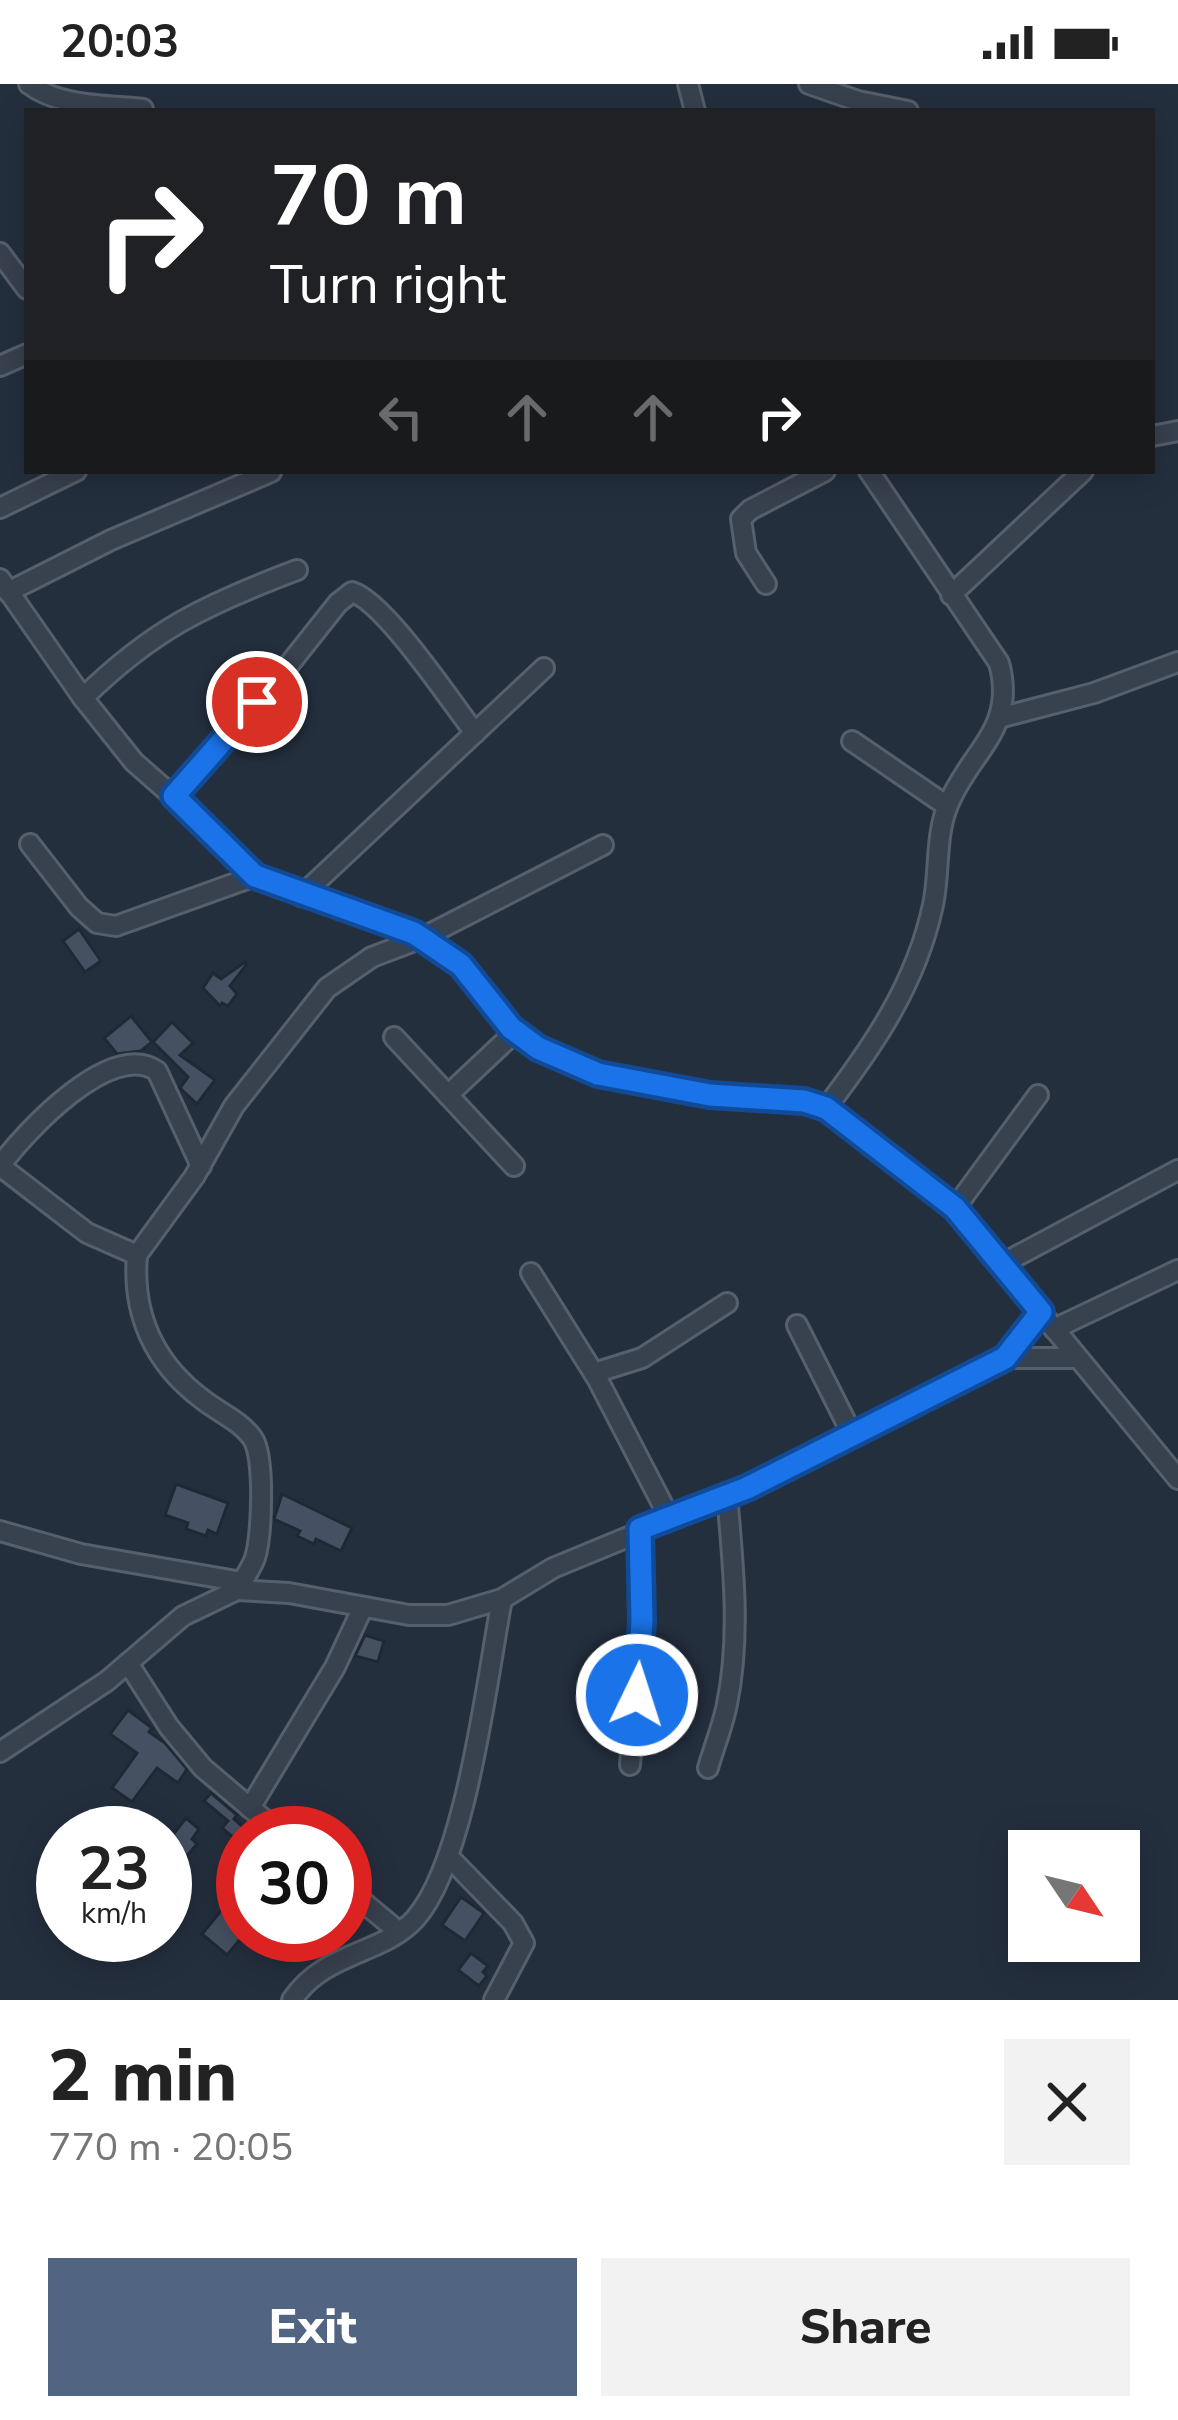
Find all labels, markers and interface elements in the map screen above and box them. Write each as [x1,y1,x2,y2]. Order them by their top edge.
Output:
text: 20:03 [60,12,179,73]
text: 70 m [270,139,467,254]
icon: right [72,156,228,312]
text: Turn right [270,248,506,322]
icon: left [368,384,434,450]
icon: ahead [494,384,560,450]
icon: ahead [620,384,686,450]
icon: right [746,384,812,450]
pin [206,651,308,753]
icon: arrive [224,669,290,735]
position arrow [574,1632,700,1758]
speed limit sign: 30 [216,1806,372,1962]
text: 23 [78,1828,150,1910]
north arrow [1008,1830,1140,1962]
map controls [1008,1830,1140,1962]
text: km/h [81,1893,147,1934]
text: 2 min [48,2027,237,2125]
button: close [1004,2039,1130,2165]
text: 770 m · 20:05 [48,2121,293,2174]
button: Exit [48,2258,577,2396]
button: Share [601,2258,1130,2396]

